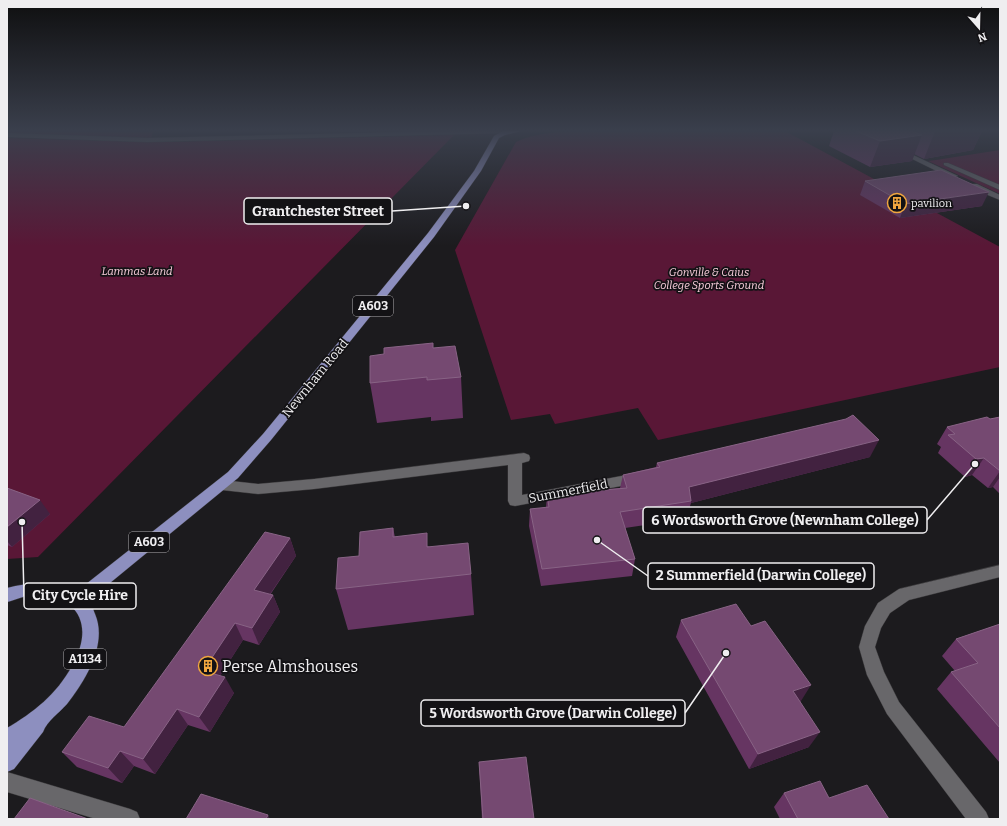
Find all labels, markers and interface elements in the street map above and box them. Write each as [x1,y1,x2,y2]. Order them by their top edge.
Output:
north arrow [959,8,999,48]
text: N [976,29,988,45]
building icon: pavilion [886,192,908,214]
place label: pavilion [911,197,952,210]
callout: Grantchester Street [244,198,392,224]
text: Grantchester Street [252,203,385,220]
park label: Lammas Land [101,265,173,278]
park label: Gonville & Caius College Sports Ground [654,266,765,292]
road number: A603 [353,296,393,316]
street label: Newnham Road [279,336,351,420]
street label: Summerfield [527,476,609,506]
callout: 6 Wordsworth Grove (Newnham College) [643,507,927,533]
text: 6 Wordsworth Grove (Newnham College) [651,511,919,529]
road number: A603 [129,532,169,552]
callout: 2 Summerfield (Darwin College) [648,563,874,589]
text: 2 Summerfield (Darwin College) [656,566,866,584]
callout: City Cycle Hire [24,583,136,609]
text: City Cycle Hire [32,587,128,604]
road number: A1134 [64,649,106,669]
building icon: Perse Almshouses [197,655,219,677]
place label: Perse Almshouses [222,657,358,676]
callout: 5 Wordsworth Grove (Darwin College) [421,700,685,726]
text: 5 Wordsworth Grove (Darwin College) [429,704,677,722]

